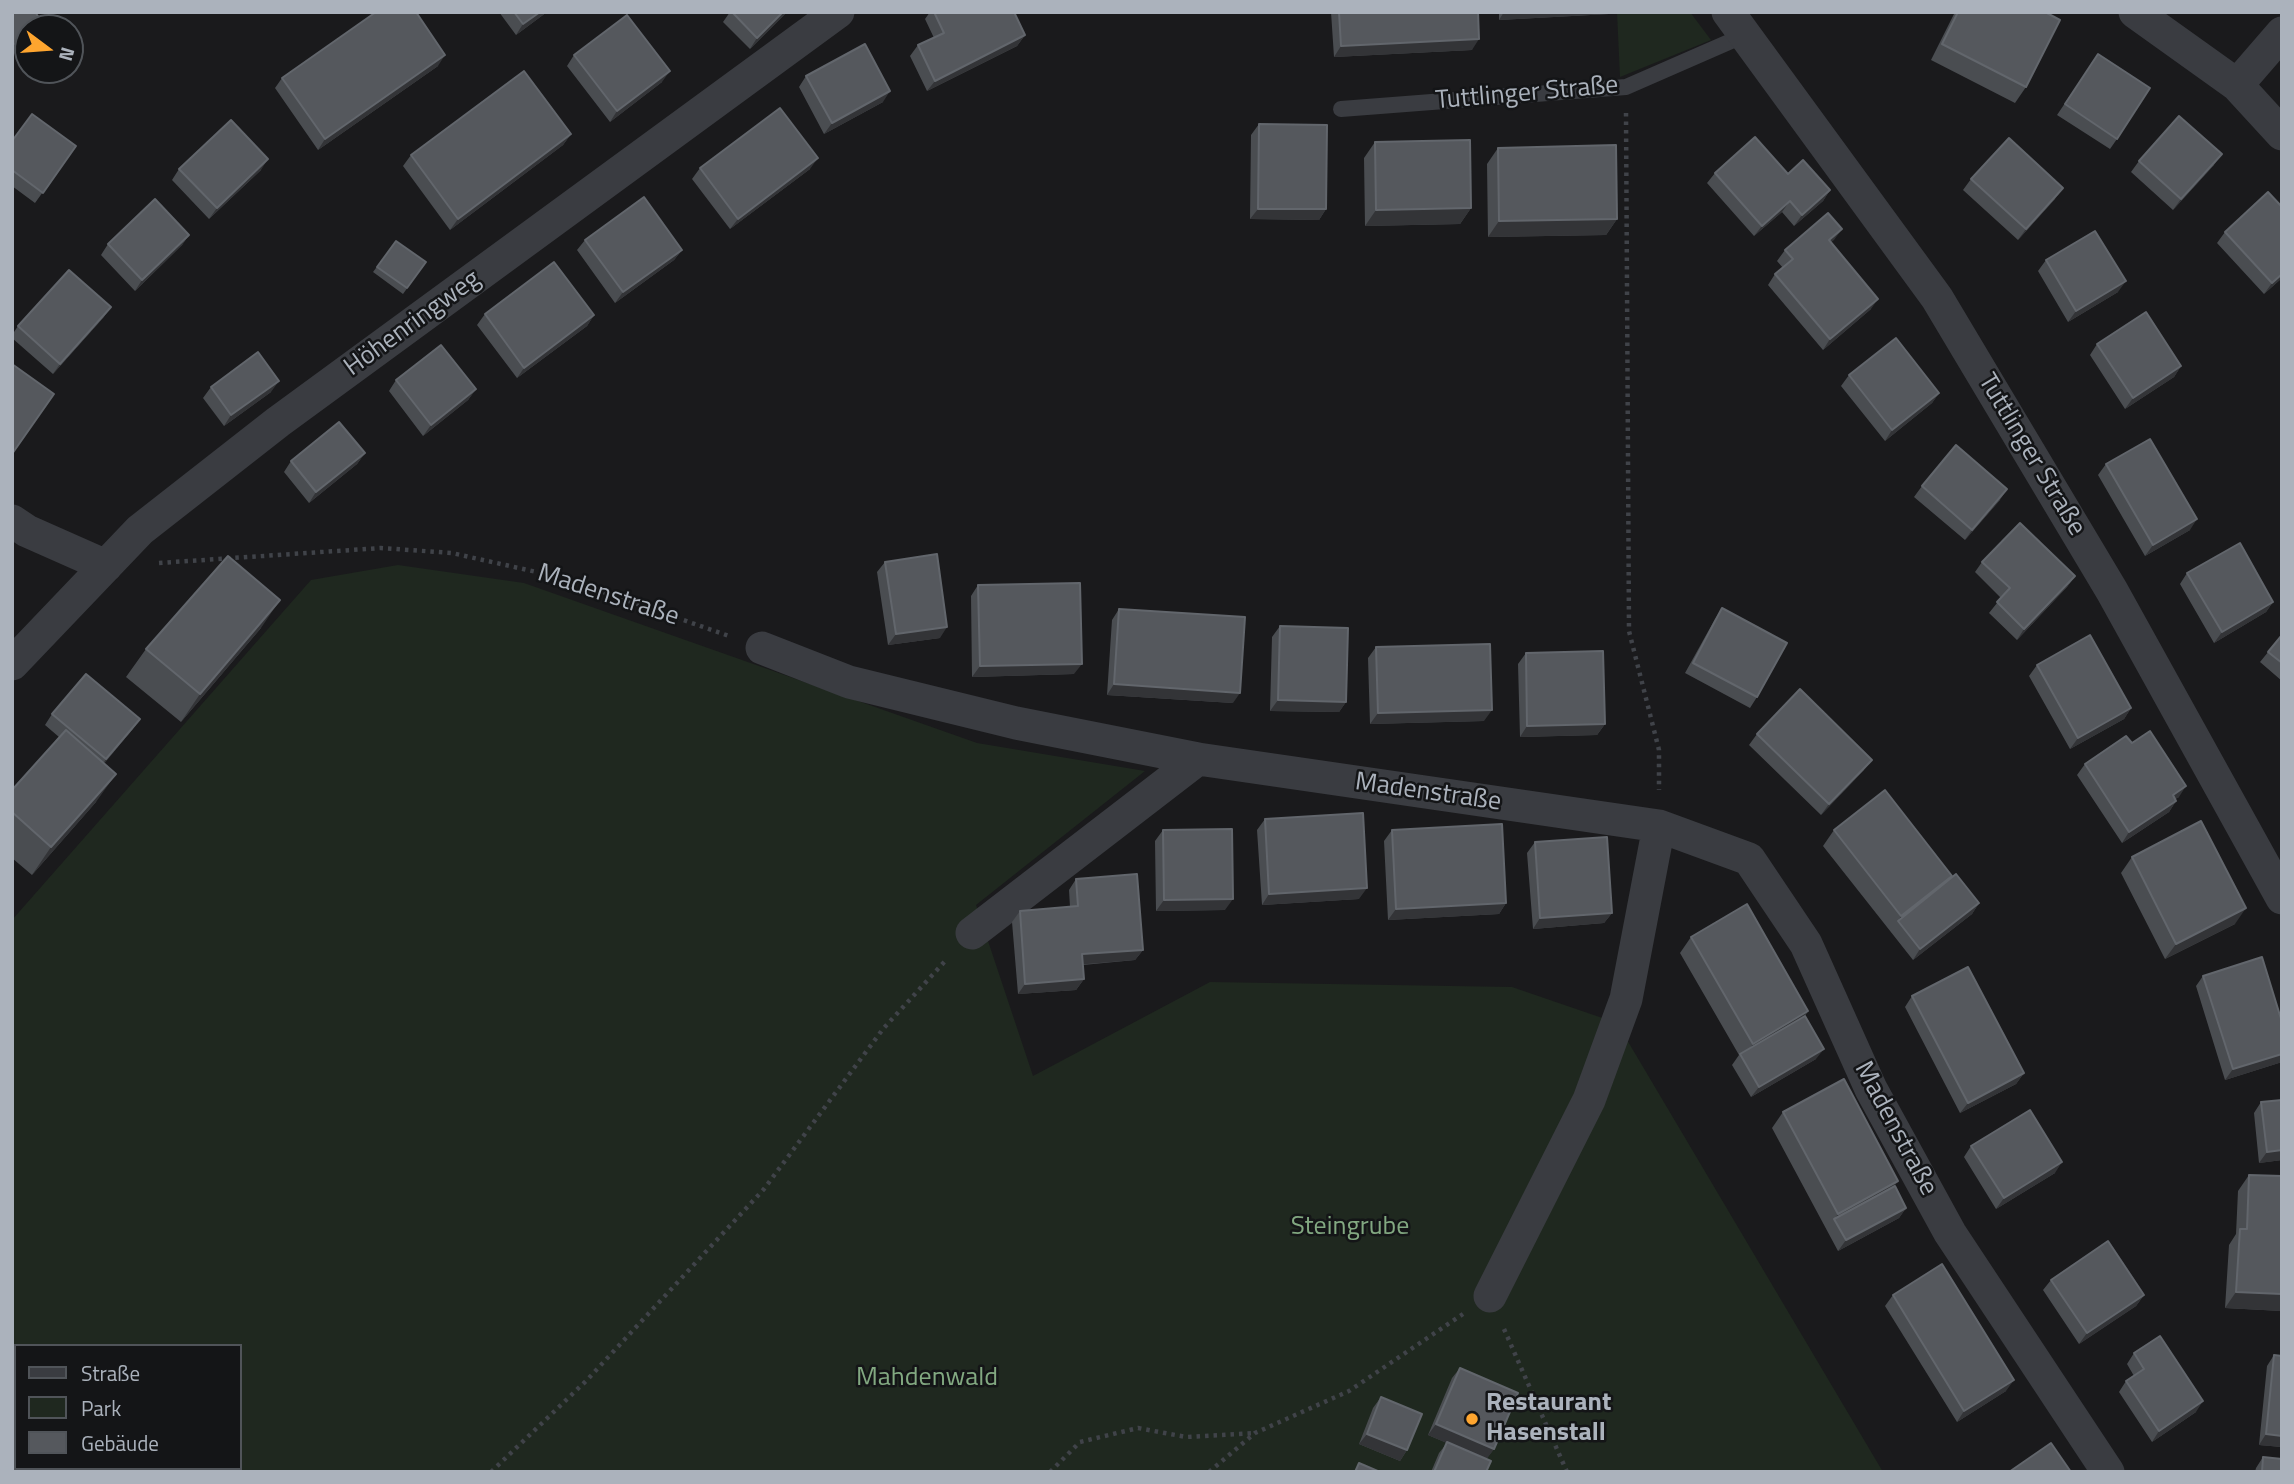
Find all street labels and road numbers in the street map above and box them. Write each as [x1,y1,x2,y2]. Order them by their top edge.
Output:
street label: Tuttlinger Straße [1434,70,1620,118]
street label: Höhenringweg [339,264,487,384]
street label: Tuttlinger Straße [1970,368,2092,542]
street label: Madenstraße [533,558,683,634]
street label: Madenstraße [1353,767,1503,819]
street label: Madenstraße [1847,1057,1943,1201]

